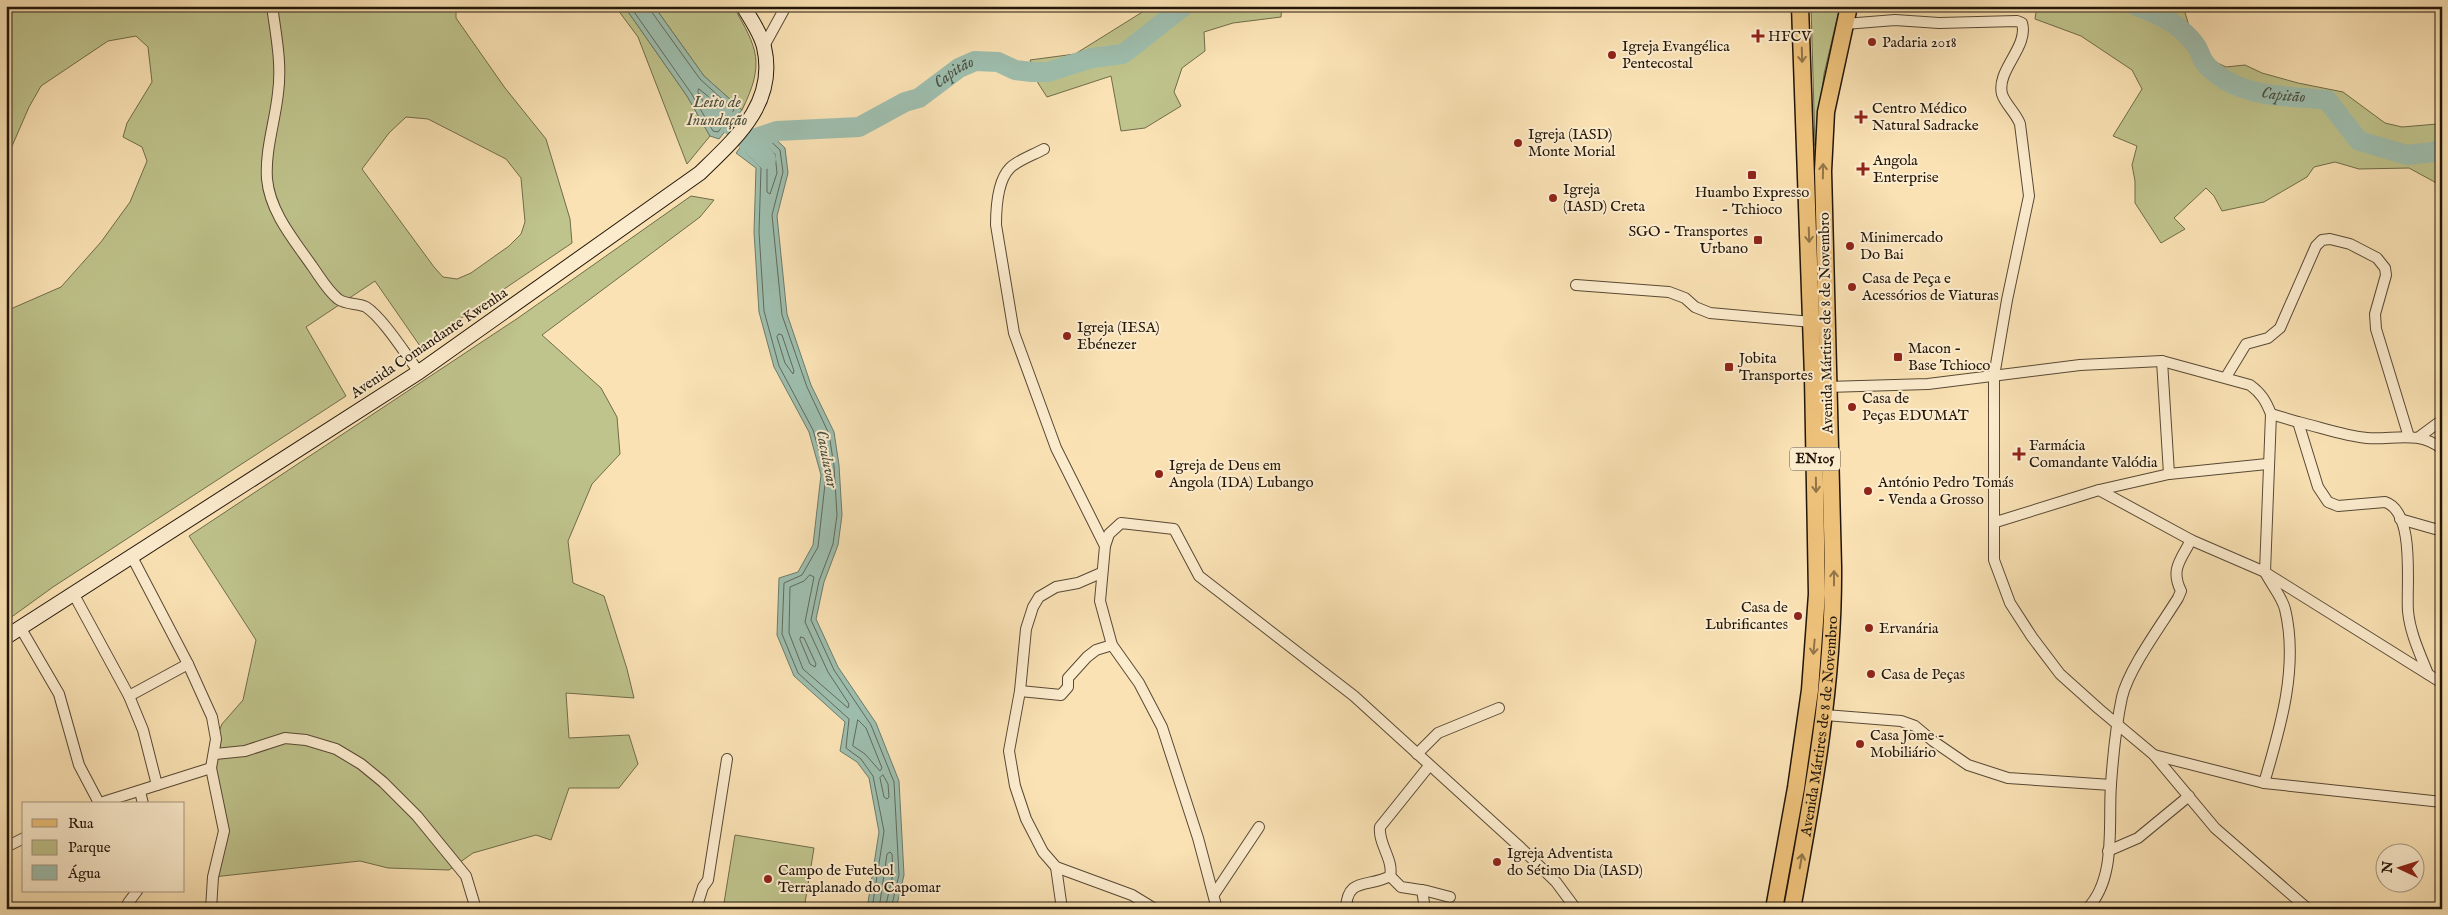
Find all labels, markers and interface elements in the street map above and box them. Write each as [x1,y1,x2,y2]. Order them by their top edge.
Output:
place label: HFCV [1768,27,1812,46]
marker: HFCV [1752,30,1764,42]
place label: Padaria 2018 [1882,33,1957,52]
marker: Padaria 2018 [1866,36,1878,48]
place label: Igreja Evangélica Pentecostal [1622,37,1730,73]
one-way arrow [1798,47,1807,63]
marker: Igreja Evangélica Pentecostal [1606,49,1618,61]
water label: Capitão [930,53,977,93]
water label: Capitão [2260,83,2306,108]
water label: Leito de Inundação [686,93,748,131]
place label: Centro Médico Natural Sadracke [1872,99,1979,135]
marker: Centro Médico Natural Sadracke [1854,110,1868,124]
place label: Igreja (IASD) Monte Morial [1528,125,1616,161]
marker: Igreja (IASD) Monte Morial [1512,137,1524,149]
place label: Angola Enterprise [1872,151,1939,187]
one-way arrow [1819,163,1828,179]
marker: Angola Enterprise [1857,163,1869,175]
marker: Huambo Expresso - Tchioco [1746,169,1758,181]
place label: Igreja (IASD) Creta [1563,180,1645,216]
place label: Huambo Expresso - Tchioco [1695,183,1809,219]
marker: Igreja (IASD) Creta [1547,192,1559,204]
street label: Avenida Mártires de 8 de Novembro [1815,212,1837,435]
place label: SGO - Transportes Urbano [1628,222,1748,258]
one-way arrow [1804,227,1813,243]
place label: Minimercado Do Bai [1860,228,1943,264]
marker: SGO - Transportes Urbano [1752,234,1764,246]
marker: Minimercado Do Bai [1844,240,1856,252]
place label: Casa de Peça e Acessórios de Viaturas [1861,269,1999,305]
marker: Casa de Peça e Acessórios de Viaturas [1846,281,1858,293]
street label: Avenida Comandante Kwenha [346,283,511,403]
place label: Igreja (IESA) Ebénezer [1077,318,1160,354]
marker: Igreja (IESA) Ebénezer [1061,330,1073,342]
place label: Macon - Base Tchioco [1908,339,1990,375]
place label: Jobita Transportes [1737,349,1813,385]
marker: Macon - Base Tchioco [1892,351,1904,363]
marker: Jobita Transportes [1723,361,1735,373]
place label: Casa de Peças EDUMAT [1862,389,1969,425]
marker: Casa de Peças EDUMAT [1846,401,1858,413]
water label: Caculuvar [811,428,842,491]
place label: Farmácia Comandante Valódia [2029,436,2158,472]
road number: EN105 [1790,448,1840,470]
marker: Farmácia Comandante Valódia [2013,448,2025,460]
place label: Igreja de Deus em Angola (IDA) Lubango [1168,456,1314,492]
marker: Igreja de Deus em Angola (IDA) Lubango [1153,468,1165,480]
place label: António Pedro Tomás - Venda a Grosso [1877,473,2014,509]
one-way arrow [1811,476,1821,492]
marker: António Pedro Tomás - Venda a Grosso [1862,485,1874,497]
one-way arrow [1829,570,1839,586]
place label: Casa de Lubrificantes [1705,598,1788,634]
marker: Casa de Lubrificantes [1792,610,1804,622]
street label: Avenida Mártires de 8 de Novembro [1796,616,1842,839]
place label: Ervanária [1879,619,1939,638]
marker: Ervanária [1863,622,1875,634]
one-way arrow [1809,639,1819,655]
place label: Casa de Peças [1881,665,1965,684]
marker: Casa de Peças [1865,668,1877,680]
place label: Casa Jome - Mobiliário [1870,726,1945,762]
marker: Casa Jome - Mobiliário [1854,738,1866,750]
legend [22,802,185,892]
text: Rua [68,814,94,833]
text: Parque [68,838,111,857]
north arrow [2376,842,2426,892]
place label: Igreja Adventista do Sétimo Dia (IASD) [1507,844,1643,880]
one-way arrow [1797,853,1807,869]
marker: Igreja Adventista do Sétimo Dia (IASD) [1491,856,1503,868]
text: N [2379,860,2397,875]
place label: Campo de Futebol Terraplanado do Capomar [778,861,941,897]
text: Água [67,864,101,883]
marker: Campo de Futebol Terraplanado do Capomar [762,873,774,885]

